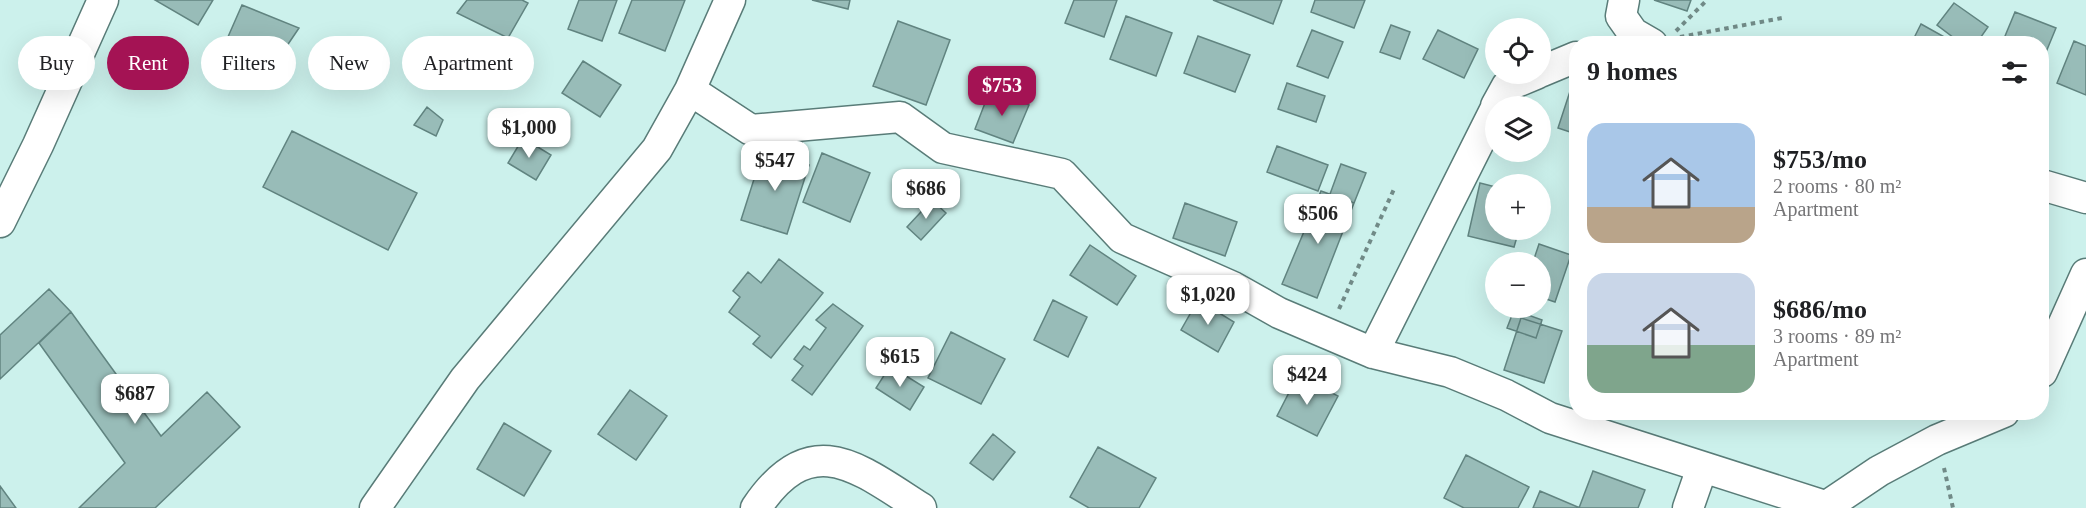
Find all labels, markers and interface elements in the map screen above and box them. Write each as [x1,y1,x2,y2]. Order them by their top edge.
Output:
map controls [1485,18,1551,318]
button: locate [1485,18,1551,84]
chip: Buy [18,36,95,90]
chip: Rent [107,36,189,90]
chip: Filters [201,36,296,90]
chip: New [308,36,390,90]
chip: Apartment [402,36,534,90]
icon: filters [1998,56,2031,89]
text: 9 homes [1587,57,1677,86]
pin: $753 [966,66,1038,117]
text: $753 [982,74,1022,96]
button: layers [1485,96,1551,162]
pin: $1,000 [480,108,578,159]
text: $1,000 [502,116,557,138]
pin: $547 [739,141,811,192]
text: $753/mo [1773,145,1867,174]
icon: home [1635,147,1707,219]
text: $547 [755,149,795,171]
pin: $686 [890,169,962,220]
button: + [1485,174,1551,240]
text: 2 rooms · 80 m² [1773,175,1901,197]
text: $686 [906,177,946,199]
pin: $506 [1282,194,1354,245]
text: Apartment [1773,198,1859,220]
text: $506 [1298,202,1338,224]
button: − [1485,252,1551,318]
pin: $1,020 [1159,275,1257,326]
text: $1,020 [1181,283,1236,305]
text: $686/mo [1773,295,1867,324]
icon: home [1635,297,1707,369]
text: 3 rooms · 89 m² [1773,325,1901,347]
pin: $615 [864,337,936,388]
text: $615 [880,345,920,367]
text: Apartment [1773,348,1859,370]
pin: $424 [1271,355,1343,406]
text: $424 [1287,363,1327,385]
pin: $687 [99,374,171,425]
text: $687 [115,382,155,404]

